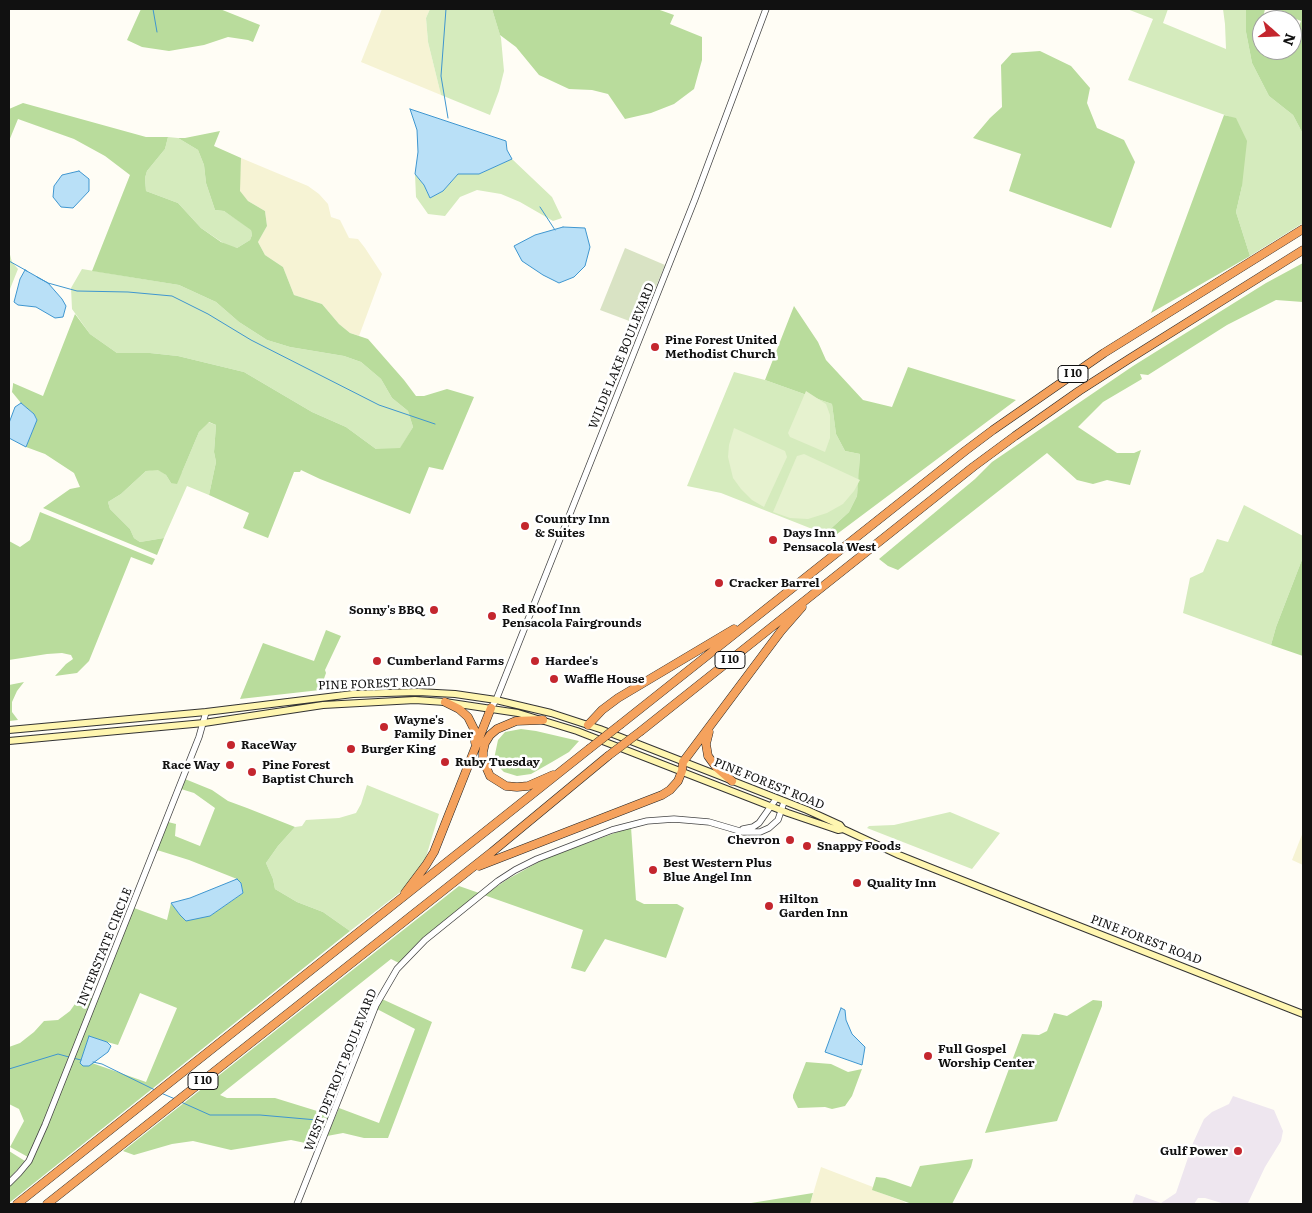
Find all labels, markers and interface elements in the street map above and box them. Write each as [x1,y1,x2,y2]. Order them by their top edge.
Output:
north arrow [1252,10,1302,60]
text: N [1279,31,1302,49]
street label: WILDE LAKE BOULEVARD [586,281,658,431]
place label: Pine Forest United Methodist Church [665,333,777,361]
marker: Pine Forest United Methodist Church [649,341,661,353]
road number: I 10 [1058,366,1088,382]
place label: Country Inn & Suites [535,512,610,540]
marker: Country Inn & Suites [519,520,531,532]
place label: Days Inn Pensacola West [783,526,876,554]
marker: Days Inn Pensacola West [767,534,779,546]
place label: Cracker Barrel [729,576,820,590]
marker: Cracker Barrel [713,577,725,589]
place label: Red Roof Inn Pensacola Fairgrounds [502,602,641,630]
place label: Sonny's BBQ [349,603,424,617]
marker: Sonny's BBQ [428,604,440,616]
marker: Red Roof Inn Pensacola Fairgrounds [486,610,498,622]
road number: I 10 [715,652,745,668]
place label: Cumberland Farms [387,654,504,668]
place label: Hardee's [545,654,598,668]
marker: Cumberland Farms [371,655,383,667]
marker: Hardee's [529,655,541,667]
place label: Waffle House [564,672,645,686]
marker: Waffle House [548,673,560,685]
street label: PINE FOREST ROAD [318,675,436,693]
place label: Wayne's Family Diner [394,713,473,741]
marker: Wayne's Family Diner [378,721,390,733]
place label: RaceWay [241,738,296,752]
marker: RaceWay [225,739,237,751]
place label: Burger King [361,742,436,756]
marker: Burger King [345,743,357,755]
place label: Ruby Tuesday [455,755,540,769]
street label: PINE FOREST ROAD [712,755,826,813]
marker: Ruby Tuesday [439,756,451,768]
place label: Race Way [162,758,220,772]
place label: Pine Forest Baptist Church [262,758,354,786]
marker: Race Way [224,759,236,771]
marker: Pine Forest Baptist Church [246,766,258,778]
place label: Chevron [727,833,780,847]
marker: Chevron [784,834,796,846]
place label: Snappy Foods [817,839,901,853]
marker: Snappy Foods [801,840,813,852]
place label: Best Western Plus Blue Angel Inn [663,856,772,884]
marker: Best Western Plus Blue Angel Inn [647,864,659,876]
place label: Quality Inn [867,876,936,890]
marker: Quality Inn [851,877,863,889]
street label: INTERSTATE CIRCLE [75,886,135,1008]
place label: Hilton Garden Inn [779,892,848,920]
marker: Hilton Garden Inn [763,900,775,912]
street label: PINE FOREST ROAD [1088,912,1204,968]
street label: WEST DETROIT BOULEVARD [302,987,380,1153]
place label: Full Gospel Worship Center [938,1042,1035,1070]
marker: Full Gospel Worship Center [922,1050,934,1062]
road number: I 10 [188,1072,218,1090]
place label: Gulf Power [1160,1144,1228,1158]
marker: Gulf Power [1232,1145,1244,1157]

